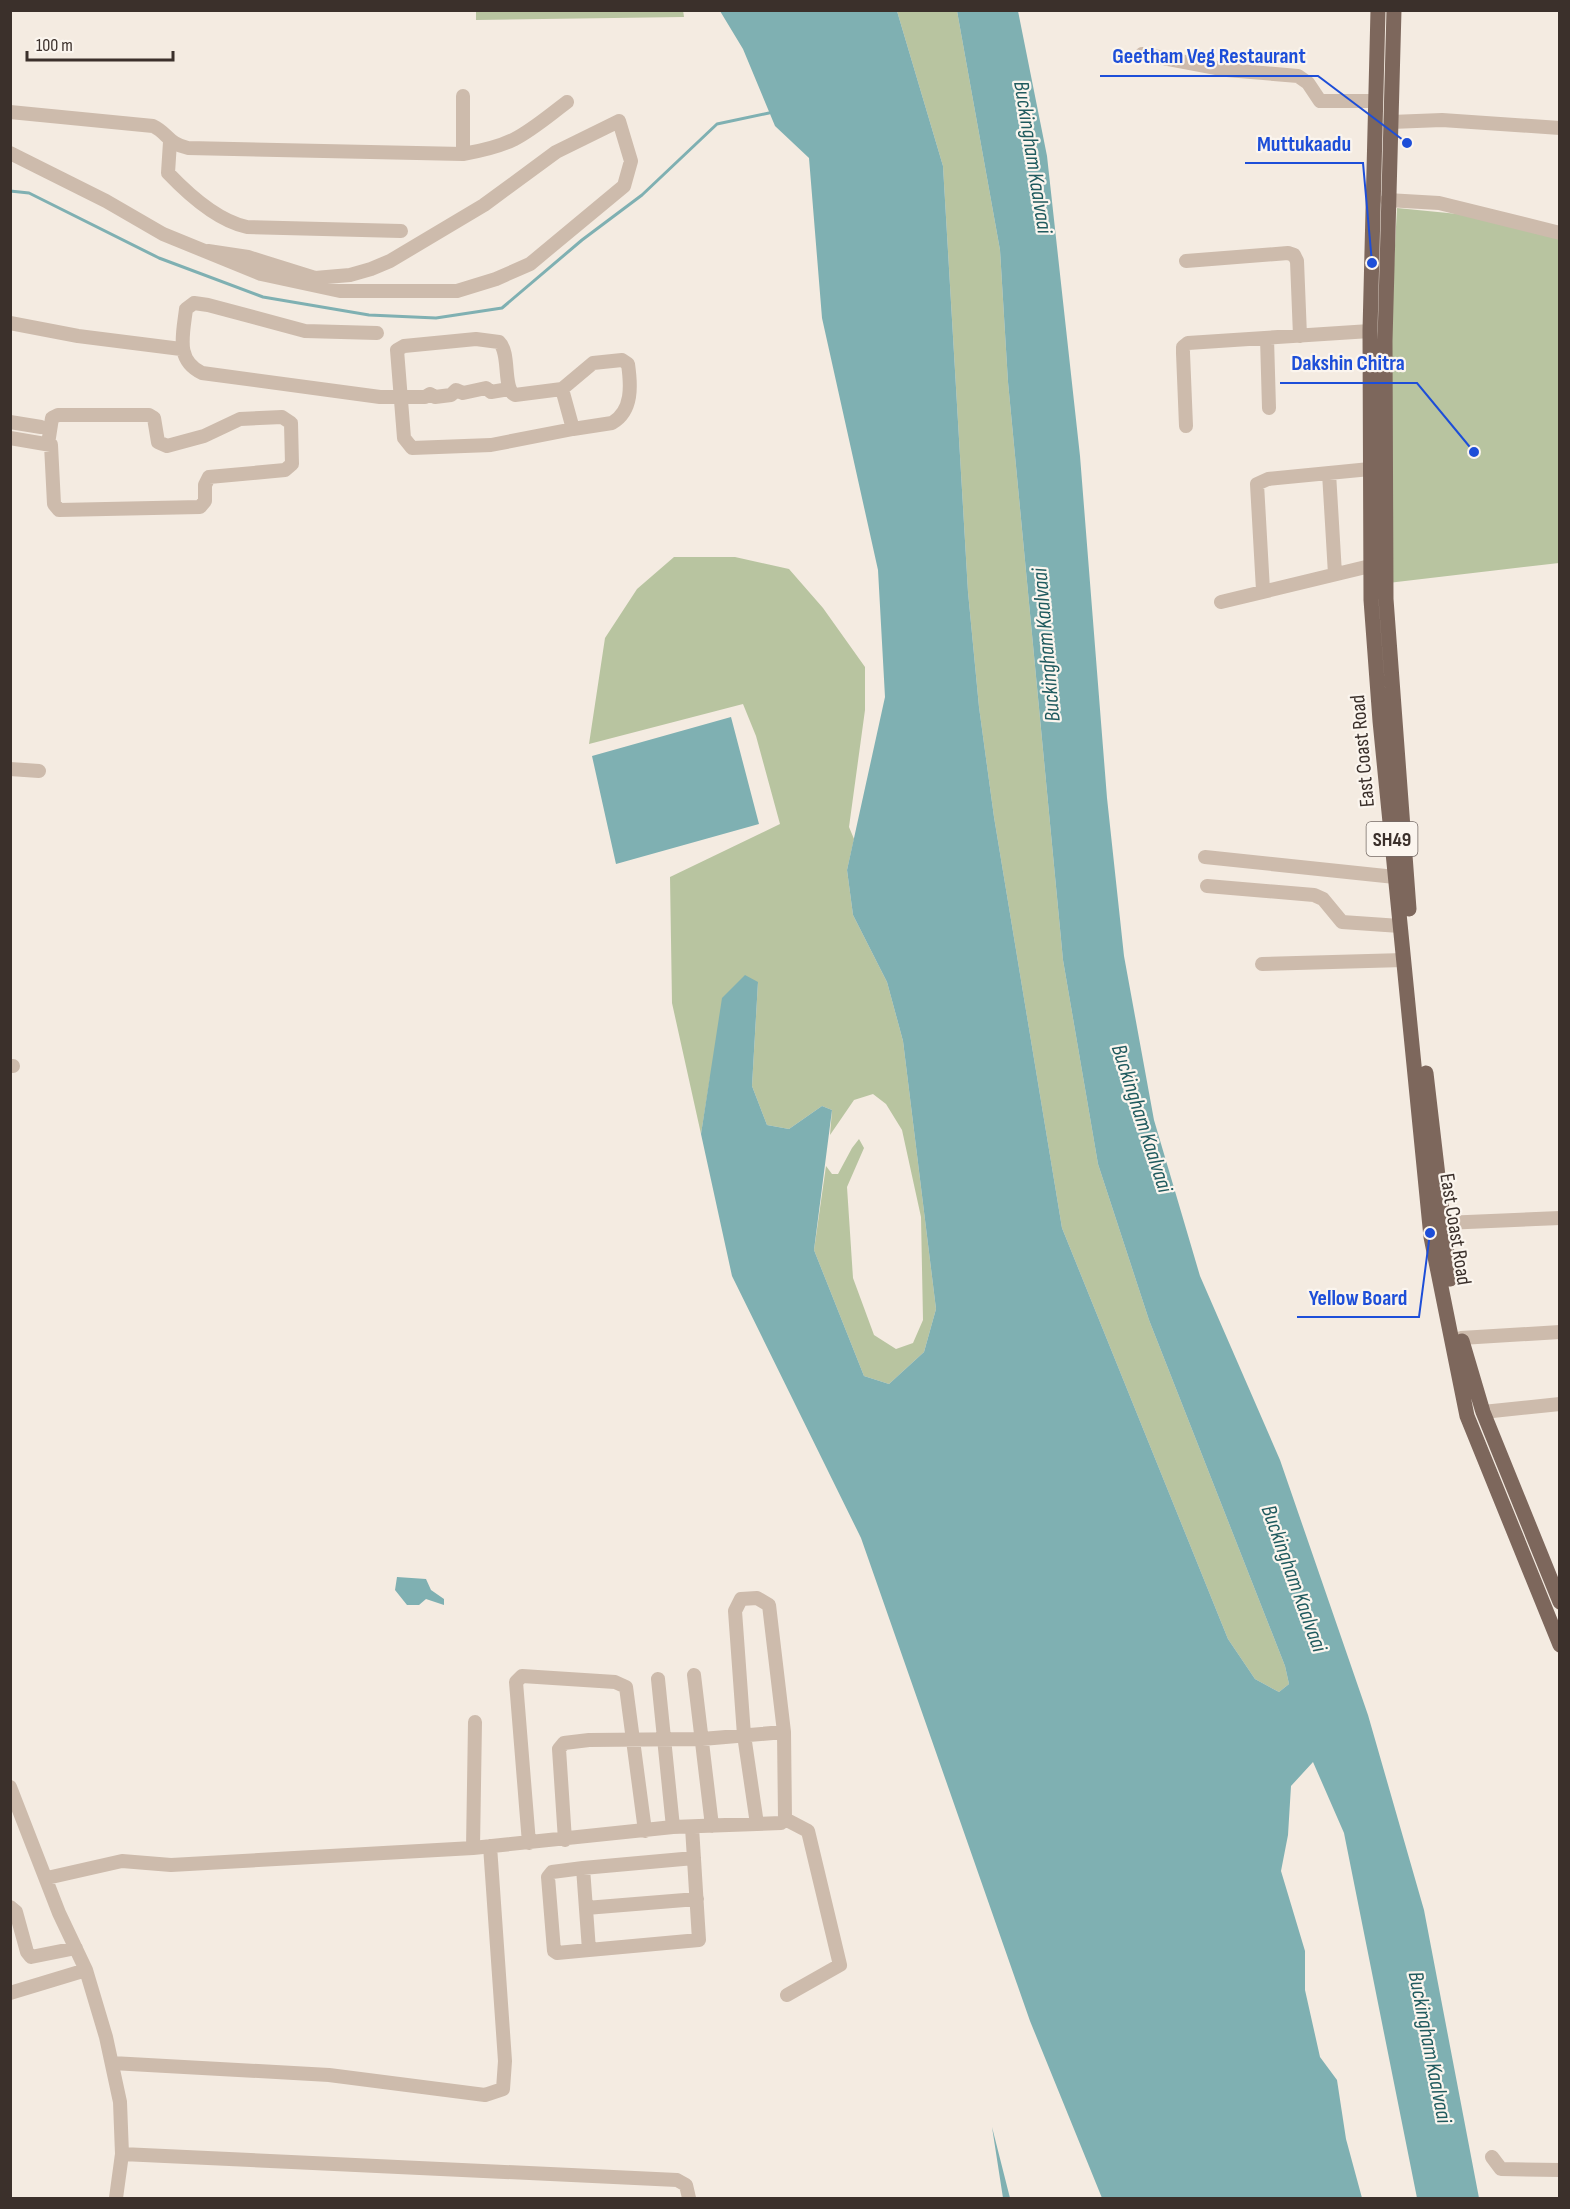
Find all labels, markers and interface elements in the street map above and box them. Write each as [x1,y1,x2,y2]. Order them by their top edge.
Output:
scale bar [27,24,172,62]
text: 100 m [36,35,73,56]
callout: Geetham Veg Restaurant [1100,36,1318,76]
text: Geetham Veg Restaurant [1112,43,1306,70]
water label: Buckingham Kaalvaai [1007,79,1058,236]
callout: Muttukaadu [1245,123,1363,163]
text: Muttukaadu [1257,131,1351,158]
callout: Dakshin Chitra [1280,343,1417,383]
text: Dakshin Chitra [1291,350,1405,377]
water label: Buckingham Kaalvaai [1026,566,1067,723]
street label: East Coast Road [1345,694,1380,808]
road number: SH49 [1366,822,1418,856]
water label: Buckingham Kaalvaai [1105,1041,1179,1197]
street label: East Coast Road [1434,1171,1477,1287]
callout: Yellow Board [1297,1277,1419,1317]
text: Yellow Board [1309,1285,1407,1312]
water label: Buckingham Kaalvaai [1255,1501,1333,1656]
water label: Buckingham Kaalvaai [1402,1969,1458,2126]

